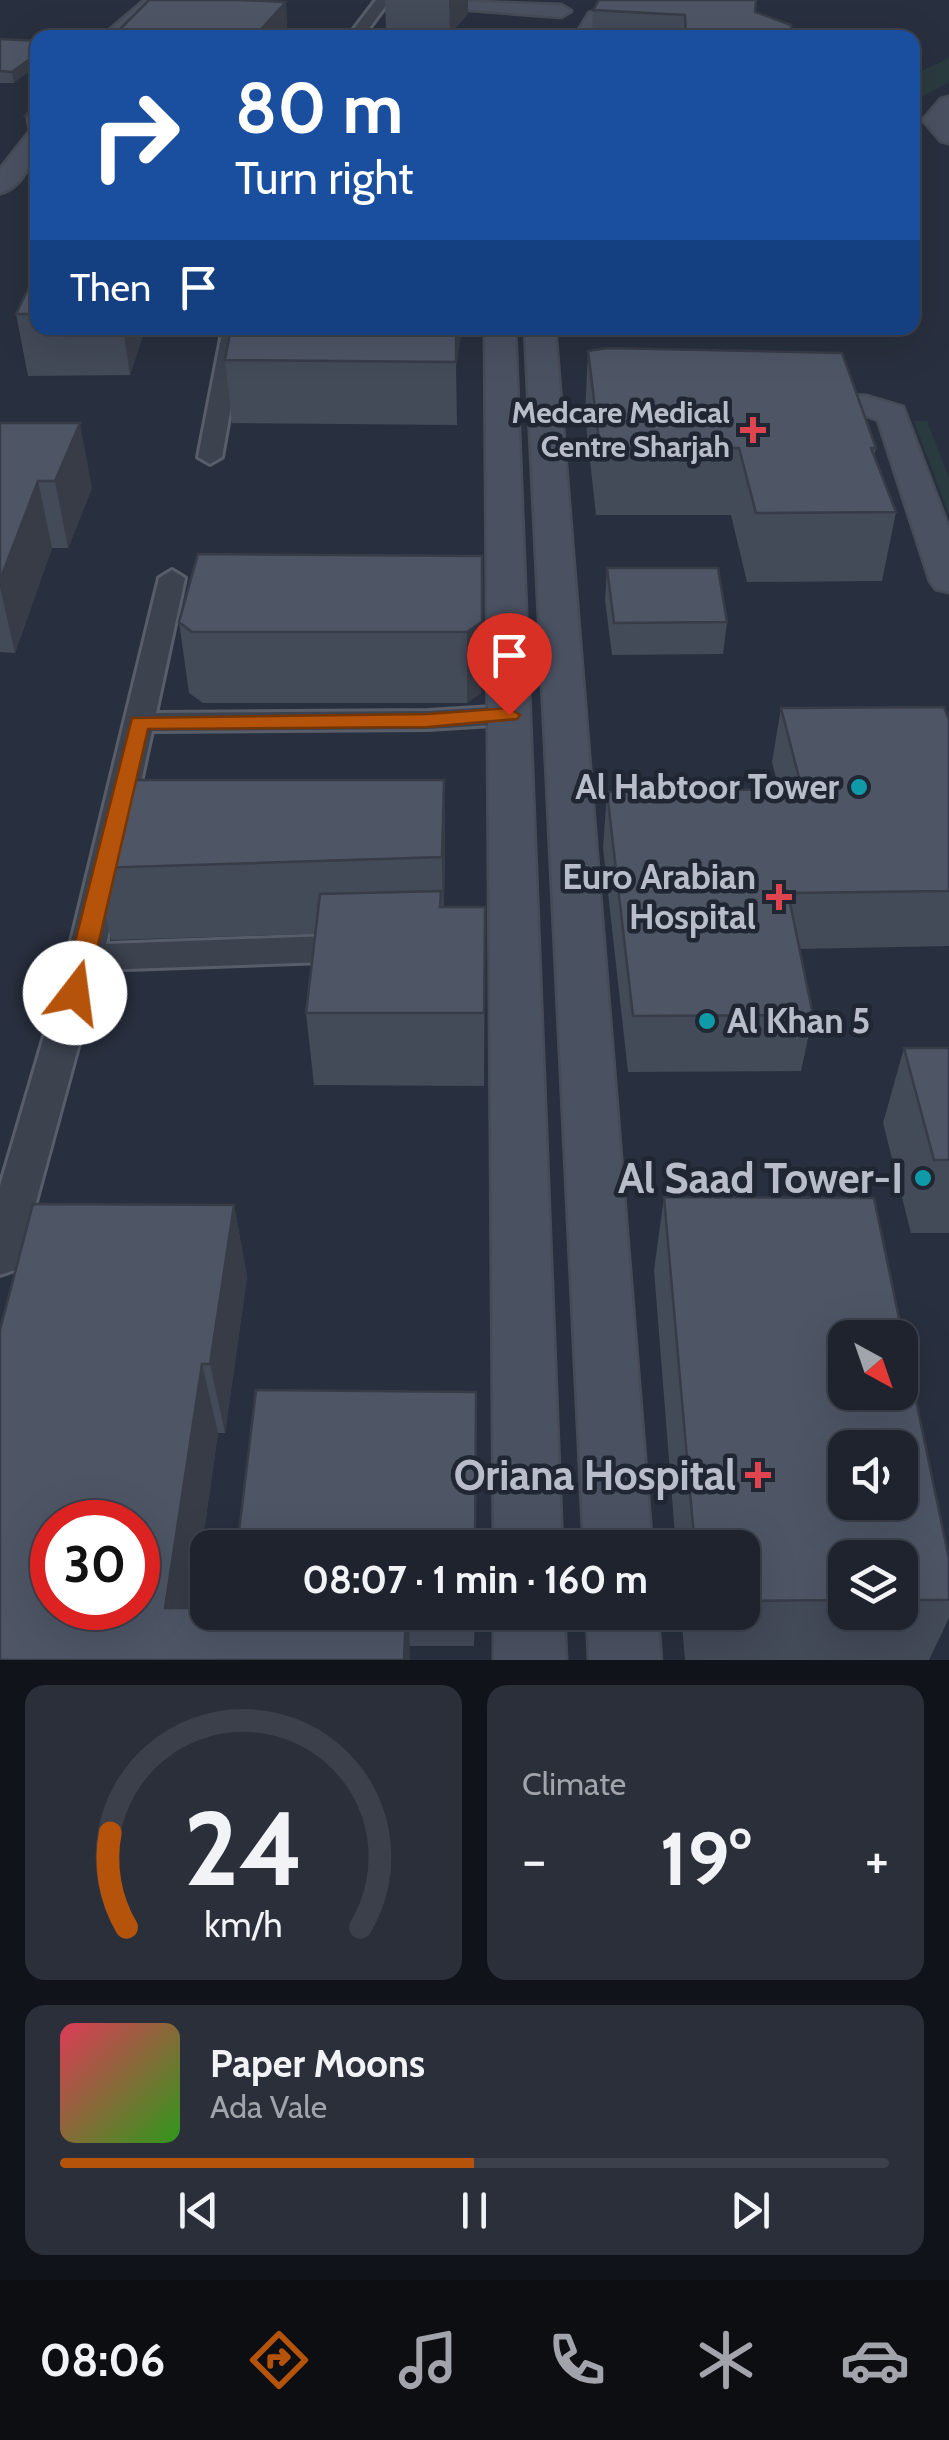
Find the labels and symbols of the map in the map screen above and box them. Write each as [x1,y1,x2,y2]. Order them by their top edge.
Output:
place label: Medcare Medical Centre Sharjah [512,394,730,465]
marker: Medcare Medical Centre Sharjah [740,417,766,443]
pin [467,613,552,716]
place label: Al Habtoor Tower [575,765,839,808]
marker: Al Habtoor Tower [848,776,870,798]
place label: Euro Arabian Hospital [562,855,756,938]
marker: Euro Arabian Hospital [766,884,792,910]
position arrow [23,941,127,1045]
place label: Al Khan 5 [727,999,870,1042]
marker: Al Khan 5 [696,1010,718,1032]
place label: Al Saad Tower-I [618,1152,903,1204]
marker: Al Saad Tower-I [912,1167,934,1189]
north arrow [828,1320,918,1410]
place label: Oriana Hospital [454,1449,736,1501]
marker: Oriana Hospital [745,1462,771,1488]
speed limit sign: 30 [30,1500,160,1630]

